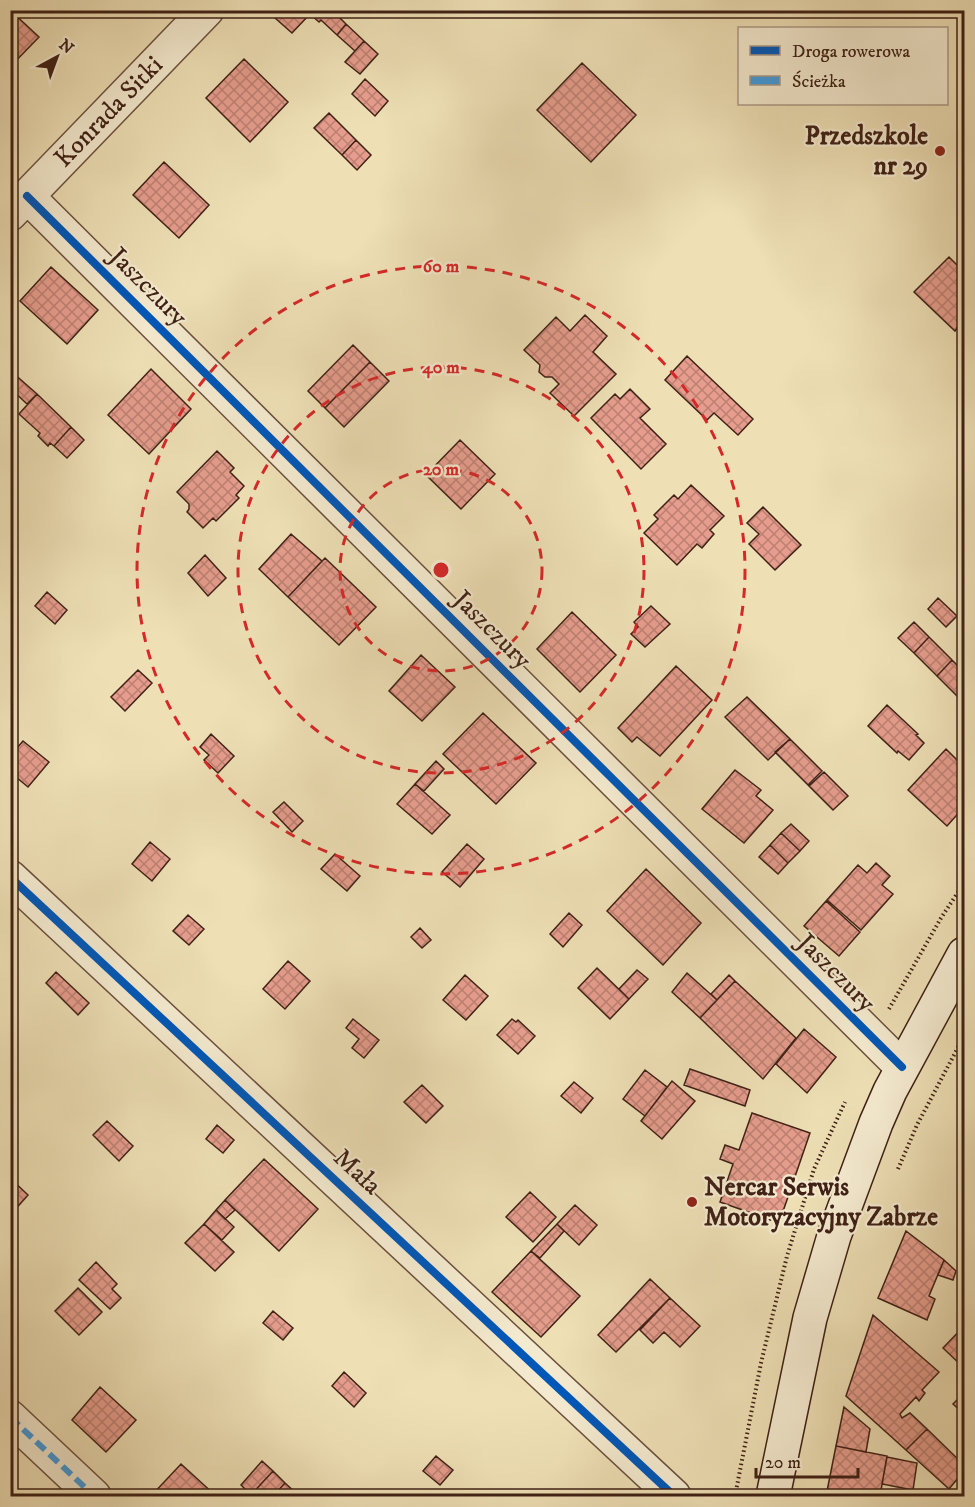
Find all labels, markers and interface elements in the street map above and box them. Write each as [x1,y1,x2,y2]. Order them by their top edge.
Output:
north arrow [27,27,87,87]
legend [738,27,948,105]
text: N [55,35,78,58]
text: Droga rowerowa [792,41,910,63]
street label: Konrada Sitki [48,49,170,175]
text: Ścieżka [792,70,846,93]
place label: Przedszkole nr 29 [805,120,928,183]
marker: Przedszkole nr 29 [933,144,947,158]
street label: Jaszczury [100,239,195,334]
text: 60 m [423,256,460,278]
text: 40 m [421,357,460,379]
text: 20 m [423,459,459,481]
centre of rings [431,560,451,580]
street label: Jaszczury [444,582,539,677]
street label: Jaszczury [788,925,883,1020]
street label: Mała [326,1142,388,1202]
place label: Nercar Serwis Motoryzacyjny Zabrze [704,1171,938,1234]
marker: Nercar Serwis Motoryzacyjny Zabrze [685,1195,699,1209]
scale bar [756,1441,858,1479]
text: 20 m [765,1452,801,1474]

